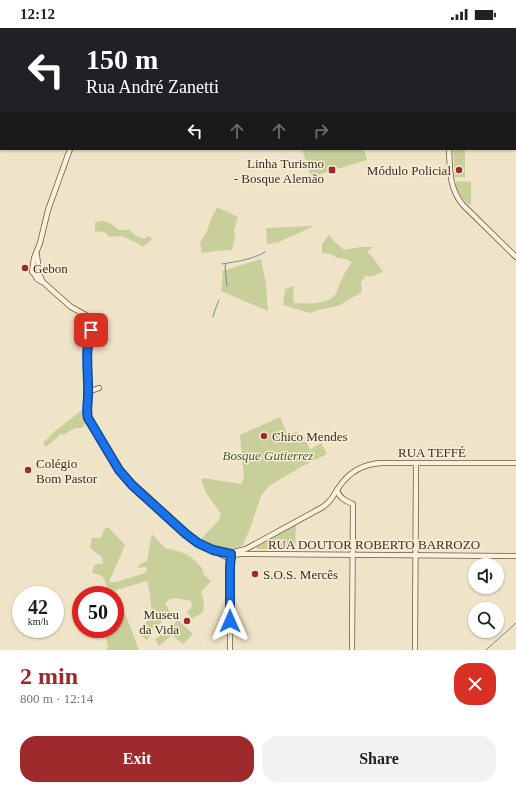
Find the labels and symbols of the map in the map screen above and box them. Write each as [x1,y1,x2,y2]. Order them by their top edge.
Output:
place label: Linha Turismo - Bosque Alemão [234,156,324,186]
place label: Módulo Policial [367,163,451,178]
marker: Linha Turismo - Bosque Alemão [327,165,337,175]
marker: Módulo Policial [454,165,464,175]
place label: Gebon [33,261,68,276]
marker: Gebon [20,263,30,273]
pin [74,313,108,347]
place label: Chico Mendes [272,429,347,444]
marker: Chico Mendes [259,431,269,441]
street label: RUA TEFFÉ [398,445,466,460]
park label: Bosque Gutierrez [223,448,313,463]
place label: Colégio Bom Pastor [36,456,98,486]
marker: Colégio Bom Pastor [23,465,33,475]
street label: RUA DOUTOR ROBERTO BARROZO [268,537,480,552]
place label: S.O.S. Mercês [263,567,338,582]
marker: S.O.S. Mercês [250,569,260,579]
speed limit sign: 50 [72,586,124,638]
position arrow [209,600,251,642]
place label: Museu da Vida [139,607,179,637]
marker: Museu da Vida [182,616,192,626]

